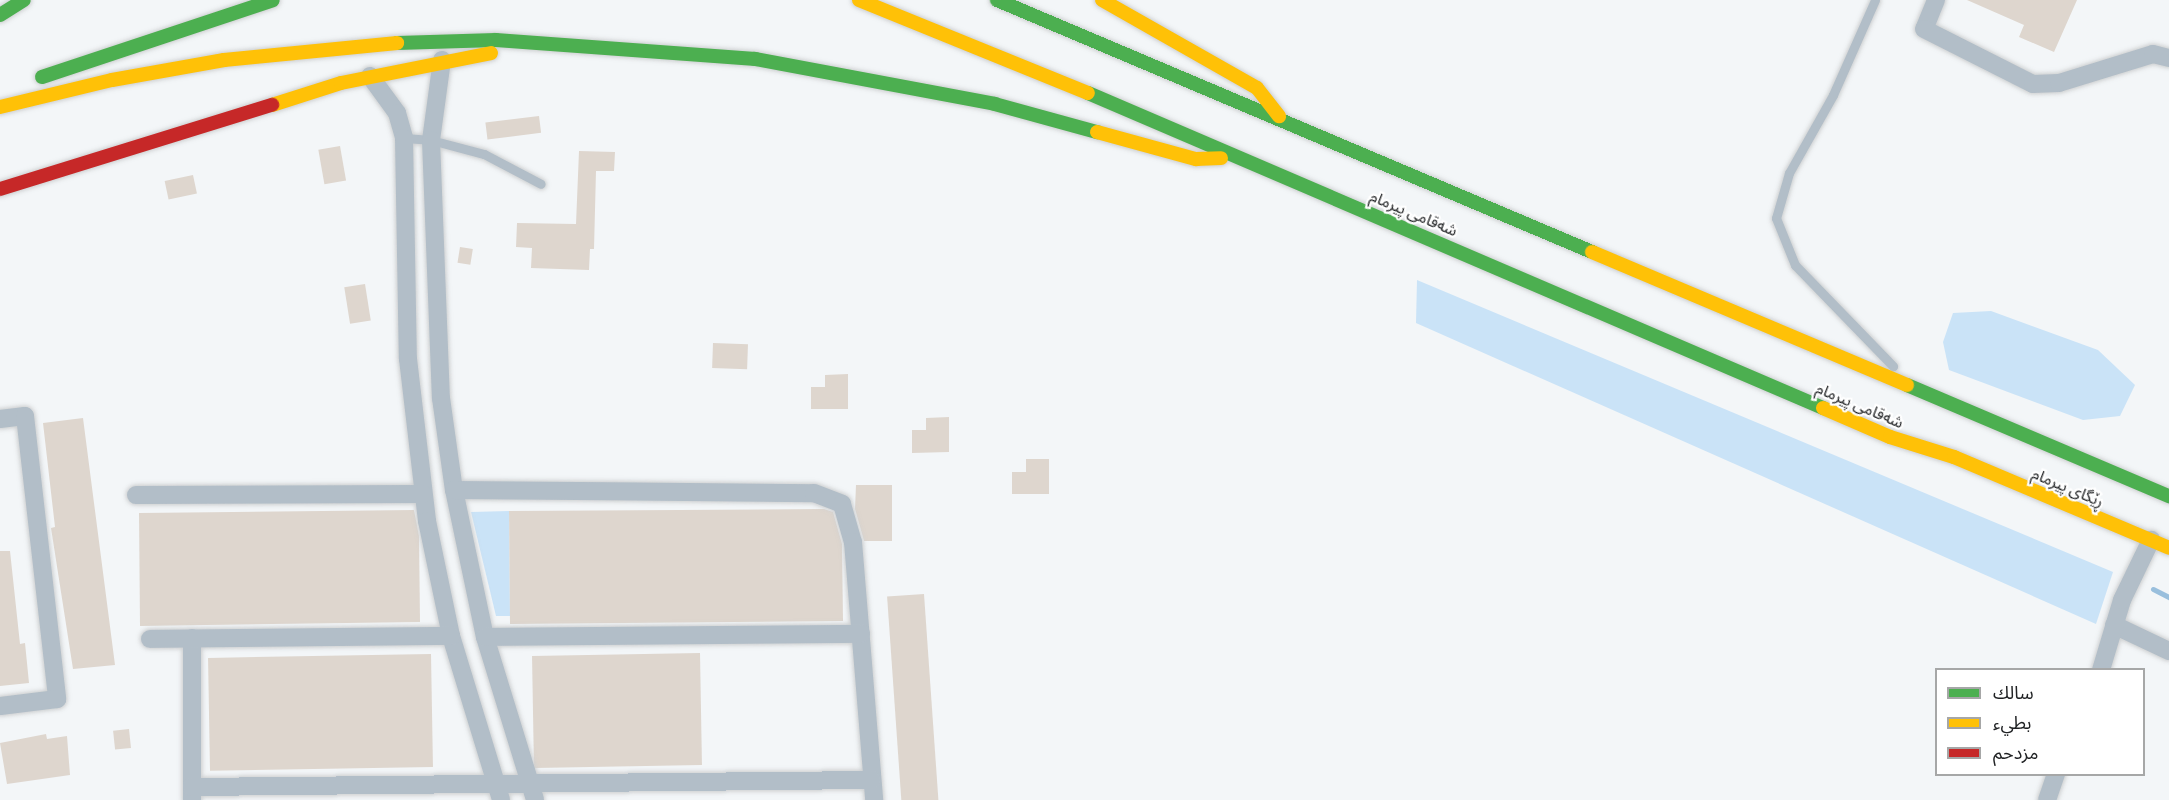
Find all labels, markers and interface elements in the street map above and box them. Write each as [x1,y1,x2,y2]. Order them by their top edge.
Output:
street label: شەقامی پیرمام [1367,186,1461,240]
street label: شەقامی پیرمام [1813,378,1907,432]
street label: ڕێگای پیرمام [2029,463,2107,511]
legend [1935,668,2145,776]
text: سالك [1993,679,2034,706]
text: بطيء [1993,709,2031,736]
text: مزدحم [1993,739,2038,766]

